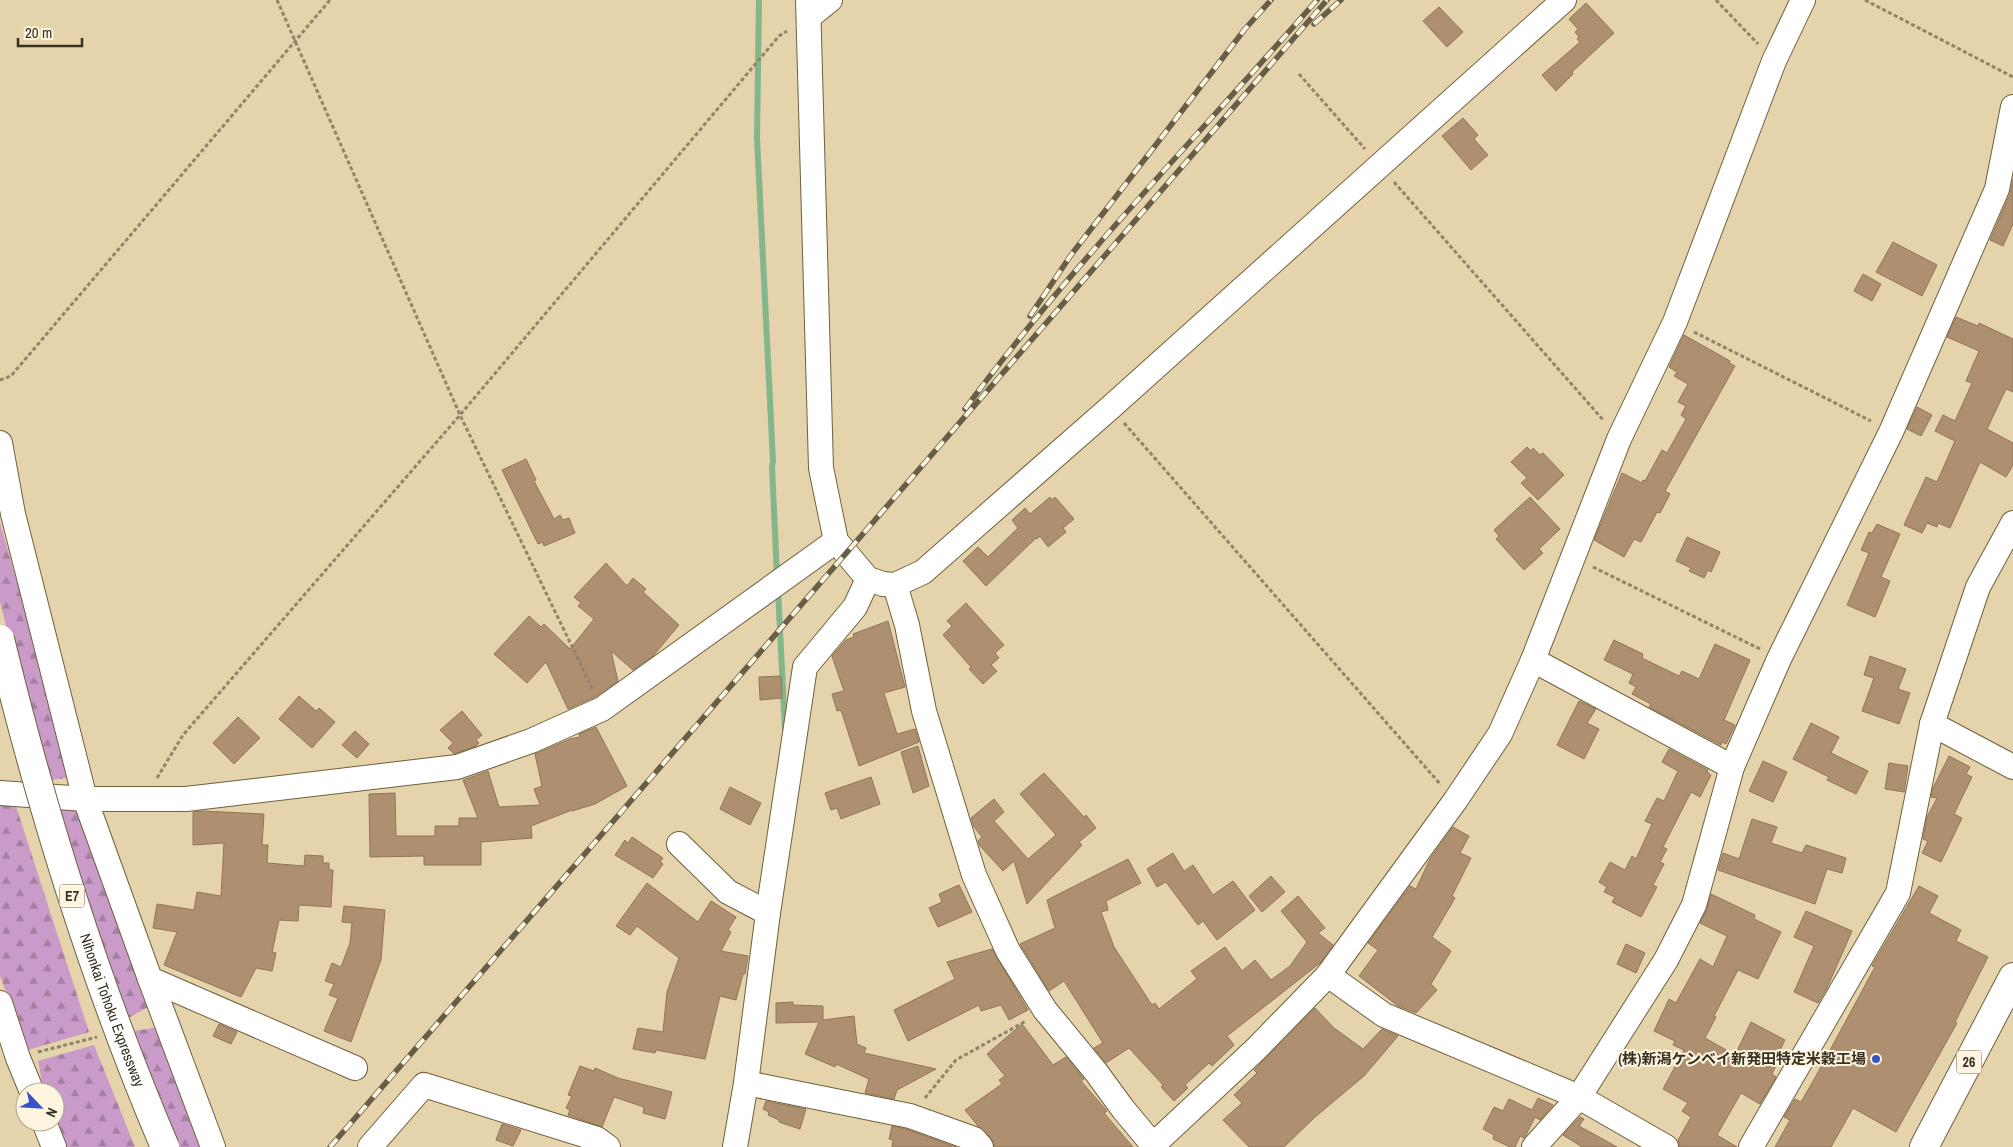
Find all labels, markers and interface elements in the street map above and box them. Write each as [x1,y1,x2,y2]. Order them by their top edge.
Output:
scale bar [18,15,81,47]
text: 20 m [25,22,52,43]
road number: E7 [60,884,84,908]
street label: Nihonkai Tohoku Expressway [75,931,150,1091]
place label: (株)新潟ケンベイ新発田特定米穀工場 [1618,1048,1866,1069]
road number: 26 [1956,1050,1982,1074]
marker: (株)新潟ケンベイ新発田特定米穀工場 [1870,1053,1882,1065]
north arrow [15,1082,65,1132]
text: N [42,1105,62,1120]

